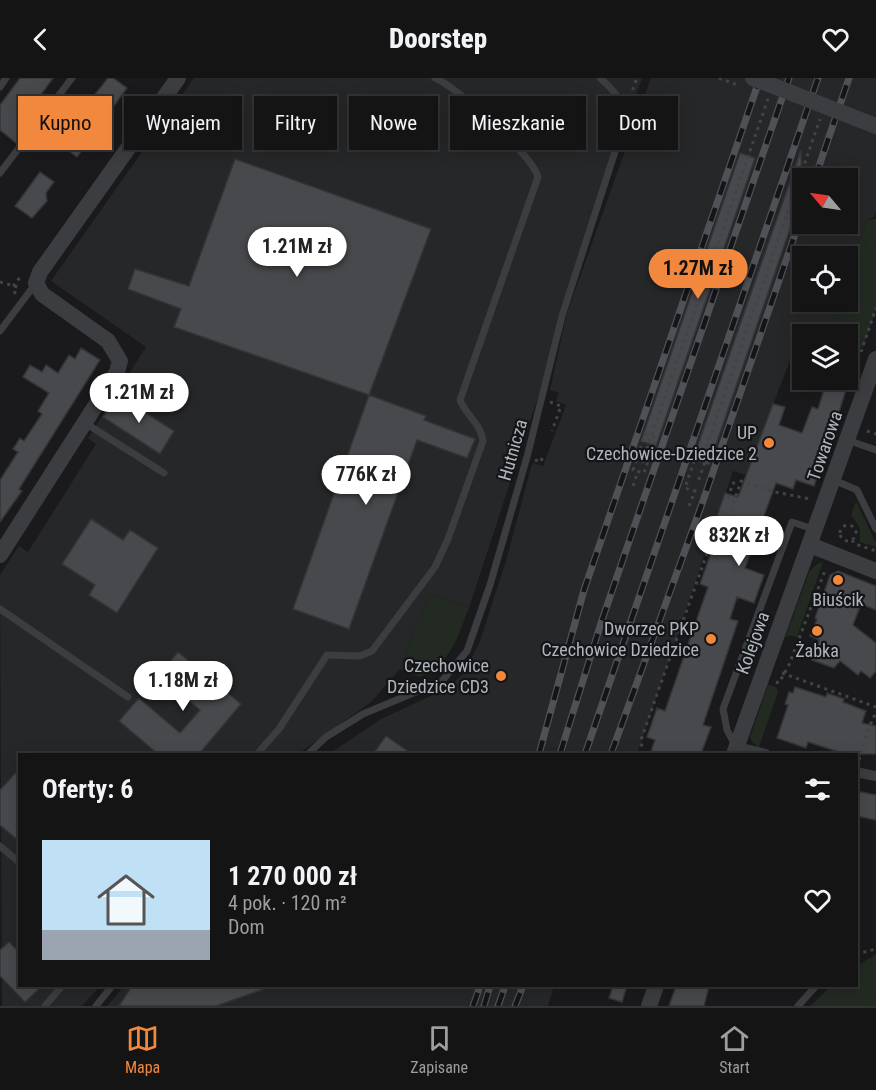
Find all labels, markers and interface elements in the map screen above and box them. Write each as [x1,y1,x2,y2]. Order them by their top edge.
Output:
icon: back [24,23,57,56]
text: Doorstep [389,23,487,55]
icon: heart [819,23,852,56]
chip: Kupno [18,96,112,150]
chip: Wynajem [124,96,242,150]
chip: Filtry [254,96,337,150]
chip: Nowe [349,96,438,150]
chip: Mieszkanie [450,96,586,150]
chip: Dom [598,96,678,150]
north arrow [792,168,858,234]
map controls [792,168,858,390]
pin: 1.21M zł [235,227,359,278]
text: 1.21M zł [262,234,332,258]
button: locate [792,246,858,312]
pin: 1.27M zł [636,249,760,300]
text: 1.27M zł [663,256,733,280]
button: layers [792,324,858,390]
pin: 1.21M zł [77,373,201,424]
text: 1.21M zł [104,380,174,404]
street label: Towarowa [803,408,846,484]
street label: Hutnicza [494,417,531,483]
place label: UP Czechowice-Dziedzice 2 [586,422,757,464]
marker: UP Czechowice-Dziedzice 2 [762,436,776,450]
pin: 776K zł [311,455,421,506]
text: 776K zł [336,462,396,486]
pin: 832K zł [684,516,794,567]
text: 832K zł [709,523,769,547]
marker: Biuścik [831,573,845,587]
place label: Biuścik [812,589,864,610]
street label: Kolejowa [732,609,773,677]
place label: Dworzec PKP Czechowice Dziedzice [541,618,699,660]
marker: Żabka [810,624,824,638]
marker: Dworzec PKP Czechowice Dziedzice [704,632,718,646]
place label: Żabka [795,640,839,661]
place label: Czechowice Dziedzice CD3 [387,655,489,697]
pin: 1.18M zł [121,661,245,712]
text: 1.18M zł [148,668,218,692]
marker: Czechowice Dziedzice CD3 [494,669,508,683]
icon: filters [801,773,834,806]
text: Oferty: 6 [42,774,133,804]
text: 1 270 000 zł [228,861,357,891]
icon: home [90,864,162,936]
icon: heart [801,884,834,917]
text: 4 pok. · 120 m² [228,891,347,915]
text: Dom [228,915,265,939]
tab: Mapa [125,1022,160,1077]
tab: Zapisane [410,1022,468,1077]
tab: Start [718,1022,751,1077]

